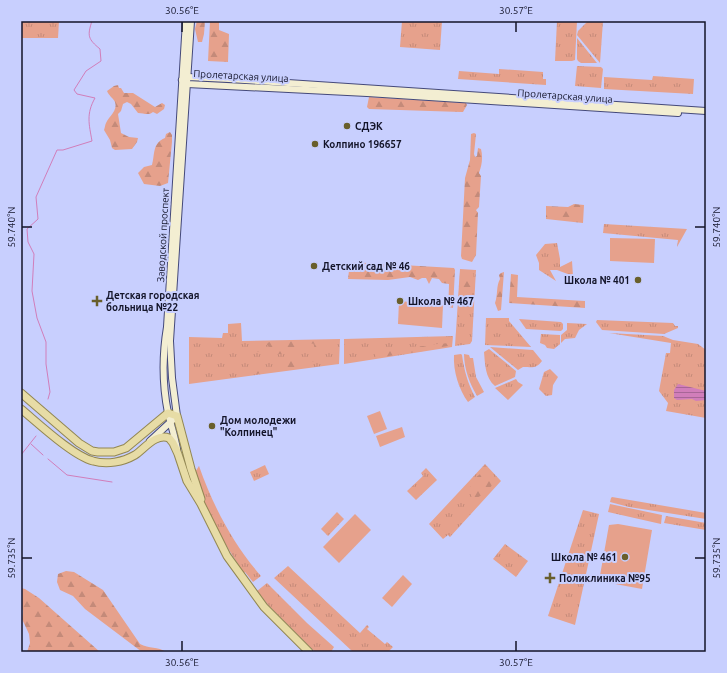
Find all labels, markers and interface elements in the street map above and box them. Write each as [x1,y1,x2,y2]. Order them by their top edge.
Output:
text: 30.56°E [165,5,199,16]
text: 30.57°E [499,5,533,16]
street label: Пролетарская улица [193,68,289,84]
street label: Пролетарская улица [517,87,613,105]
marker: СДЭК [342,121,352,131]
place label: СДЭК [355,121,383,132]
marker: Колпино 196657 [310,139,320,149]
place label: Колпино 196657 [323,139,402,150]
street label: Заводской проспект [155,187,171,283]
text: 59.740°N [6,206,17,248]
text: 59.740°N [711,206,722,248]
marker: Детский сад № 46 [309,261,319,271]
place label: Детский сад № 46 [322,261,410,272]
place label: Школа № 401 [564,275,630,286]
marker: Школа № 401 [633,275,643,285]
place label: Детская городская больница №22 [106,290,199,313]
marker: Детская городская больница №22 [91,295,103,307]
marker: Школа № 467 [395,296,405,306]
place label: Школа № 467 [408,296,474,307]
place label: Дом молодежи "Колпинец" [220,415,296,438]
marker: Дом молодежи "Колпинец" [207,421,217,431]
text: 59.735°N [6,537,17,579]
text: 59.735°N [711,537,722,579]
place label: Школа № 461 [551,552,617,563]
marker: Школа № 461 [620,552,630,562]
marker: Поликлиника №95 [544,572,556,584]
place label: Поликлиника №95 [559,573,651,584]
text: 30.56°E [165,657,199,668]
text: 30.57°E [499,657,533,668]

